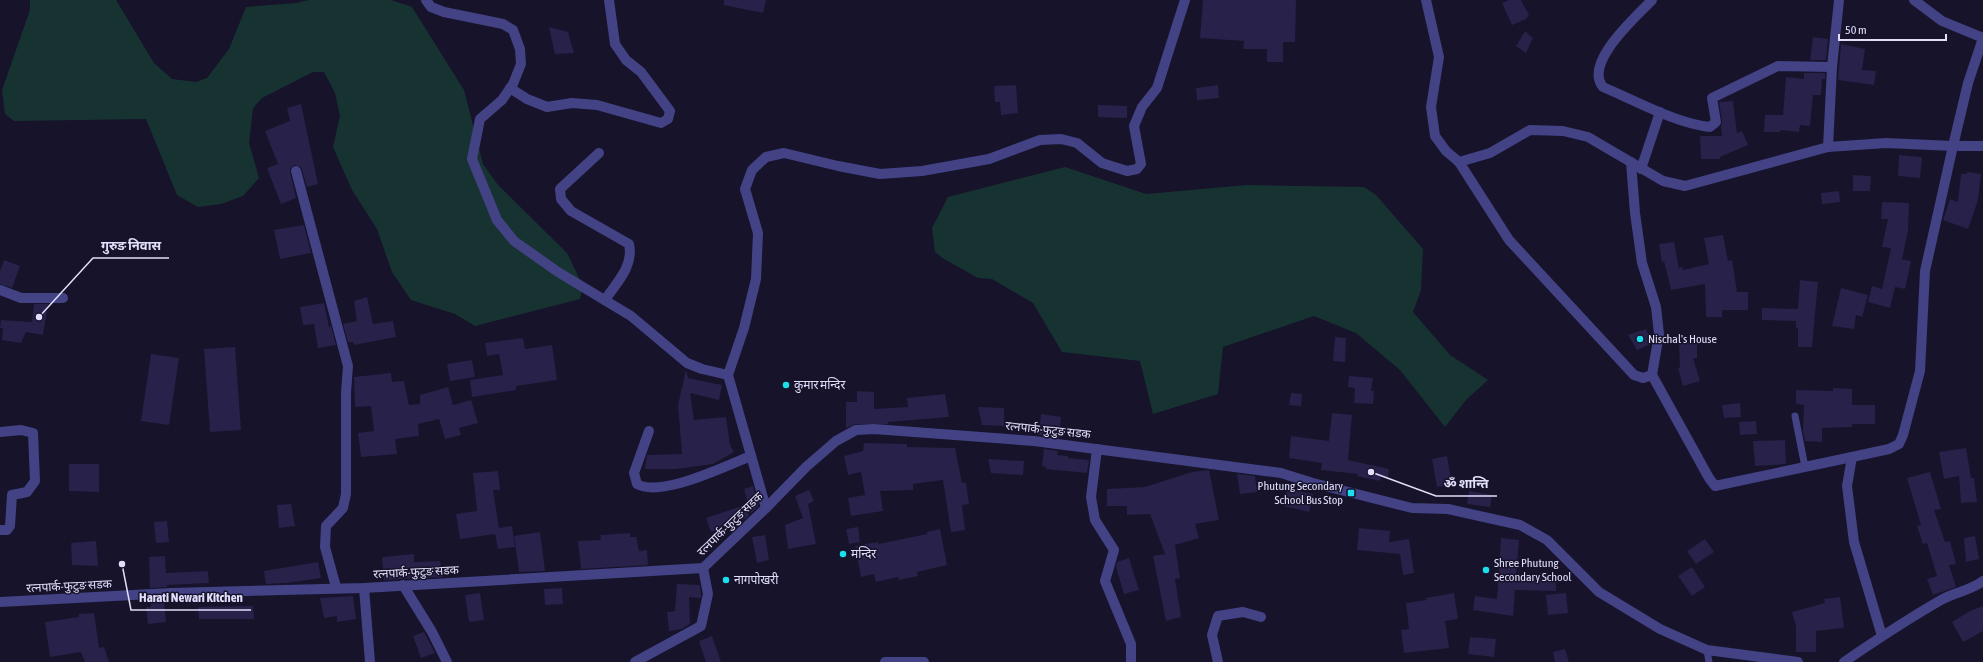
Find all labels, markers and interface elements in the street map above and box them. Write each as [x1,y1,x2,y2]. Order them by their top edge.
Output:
scale bar [1839,16,1946,42]
text: 50 m [1845,23,1867,37]
callout: गुरुङ निवास [93,233,169,258]
text: गुरुङ निवास [101,238,161,255]
place label: Nischal's House [1648,332,1717,346]
marker: Nischal's House [1635,334,1645,344]
place label: कुमार मन्दिर [794,377,846,393]
marker: कुमार मन्दिर [781,380,791,390]
street label: रत्नपार्क-फुटुङ सडक [1005,419,1092,443]
callout: ॐ शान्ति [1436,471,1497,496]
text: ॐ शान्ति [1444,476,1489,491]
place label: Phutung Secondary School Bus Stop [1258,479,1343,507]
marker: Phutung Secondary School Bus Stop [1346,488,1356,498]
street label: रत्नपार्क-फुटुङ सडक [694,489,767,560]
place label: मन्दिर [851,546,877,561]
marker: मन्दिर [838,549,848,559]
place label: Shree Phutung Secondary School [1494,556,1572,584]
street label: रत्नपार्क-फुटुङ सडक [373,563,460,582]
marker: Shree Phutung Secondary School [1481,565,1491,575]
place label: नागपोखरी [734,572,779,587]
marker: नागपोखरी [721,575,731,585]
street label: रत्नपार्क-फुटुङ सडक [26,577,113,596]
callout: Harati Newari Kitchen [131,585,251,610]
text: Harati Newari Kitchen [139,590,243,605]

